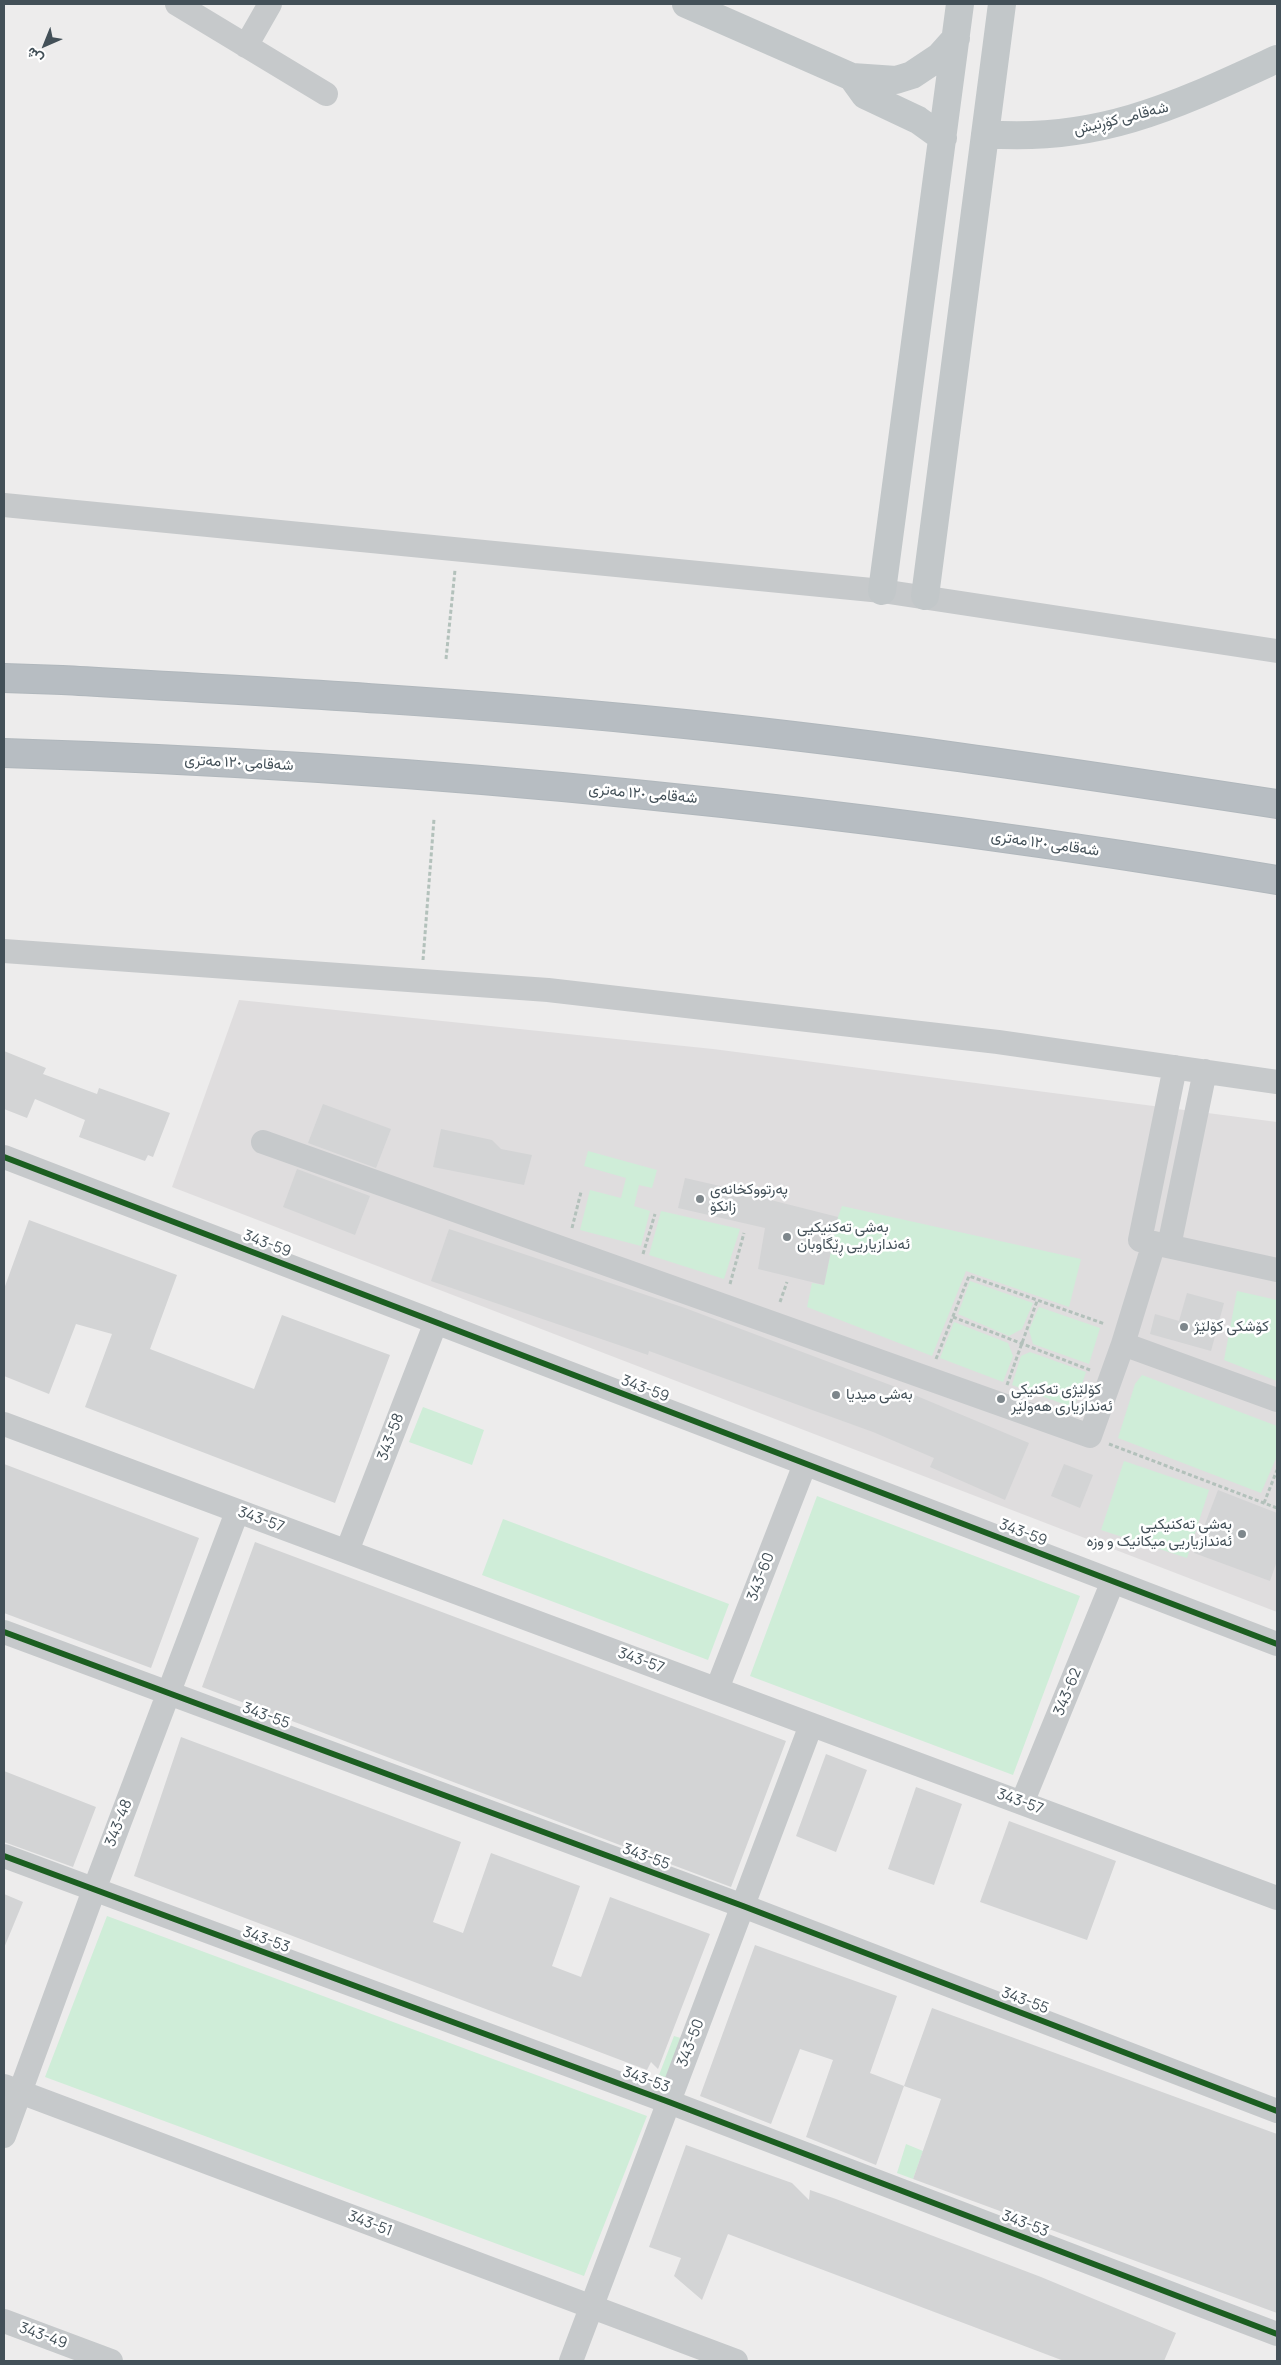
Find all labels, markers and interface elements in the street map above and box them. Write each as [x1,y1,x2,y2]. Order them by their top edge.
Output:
north arrow [20,20,70,70]
text: ش [22,43,47,69]
street label: شەقامی کۆڕنیش [1072,99,1170,139]
street label: شەقامی ١٢٠ مەتری [184,751,294,775]
street label: شەقامی ١٢٠ مەتری [588,780,698,808]
street label: شەقامی ١٢٠ مەتری [990,828,1100,860]
place label: پەرتووکخانەی زانکۆ [710,1181,788,1216]
marker: پەرتووکخانەی زانکۆ [694,1193,706,1205]
place label: بەشی تەکنیکیی ئەندازیاریی ڕێگاوبان [797,1219,910,1254]
street label: 343-59 [241,1227,293,1261]
marker: بەشی تەکنیکیی ئەندازیاریی ڕێگاوبان [781,1231,793,1243]
place label: کۆشکی کۆلێژ [1194,1318,1269,1336]
marker: کۆشکی کۆلێژ [1178,1321,1190,1333]
street label: 343-59 [619,1372,671,1406]
place label: کۆلێژی تەکنیکی ئەندازیاری هەولێر [1011,1381,1112,1416]
place label: بەشی میدیا [846,1386,913,1404]
marker: بەشی میدیا [830,1389,842,1401]
marker: کۆلێژی تەکنیکی ئەندازیاری هەولێر [995,1393,1007,1405]
street label: 343-58 [374,1411,408,1463]
street label: 343-57 [235,1503,287,1537]
street label: 343-59 [997,1516,1049,1550]
place label: بەشی تەکنیکیی ئەندازیاریی میکانیک و وزە [1086,1516,1232,1551]
marker: بەشی تەکنیکیی ئەندازیاریی میکانیک و وزە [1236,1528,1248,1540]
street label: 343-60 [744,1550,778,1604]
street label: 343-57 [615,1644,667,1678]
street label: 343-62 [1050,1666,1086,1718]
street label: 343-55 [240,1699,292,1733]
street label: 343-57 [994,1785,1046,1819]
street label: 343-48 [102,1797,136,1849]
street label: 343-55 [620,1840,672,1874]
street label: 343-53 [240,1923,292,1957]
street label: 343-55 [999,1984,1051,2018]
street label: 343-50 [674,2017,708,2069]
street label: 343-53 [620,2063,672,2097]
street label: 343-51 [345,2207,395,2241]
street label: 343-53 [999,2207,1051,2241]
street label: 343-49 [17,2319,69,2353]

